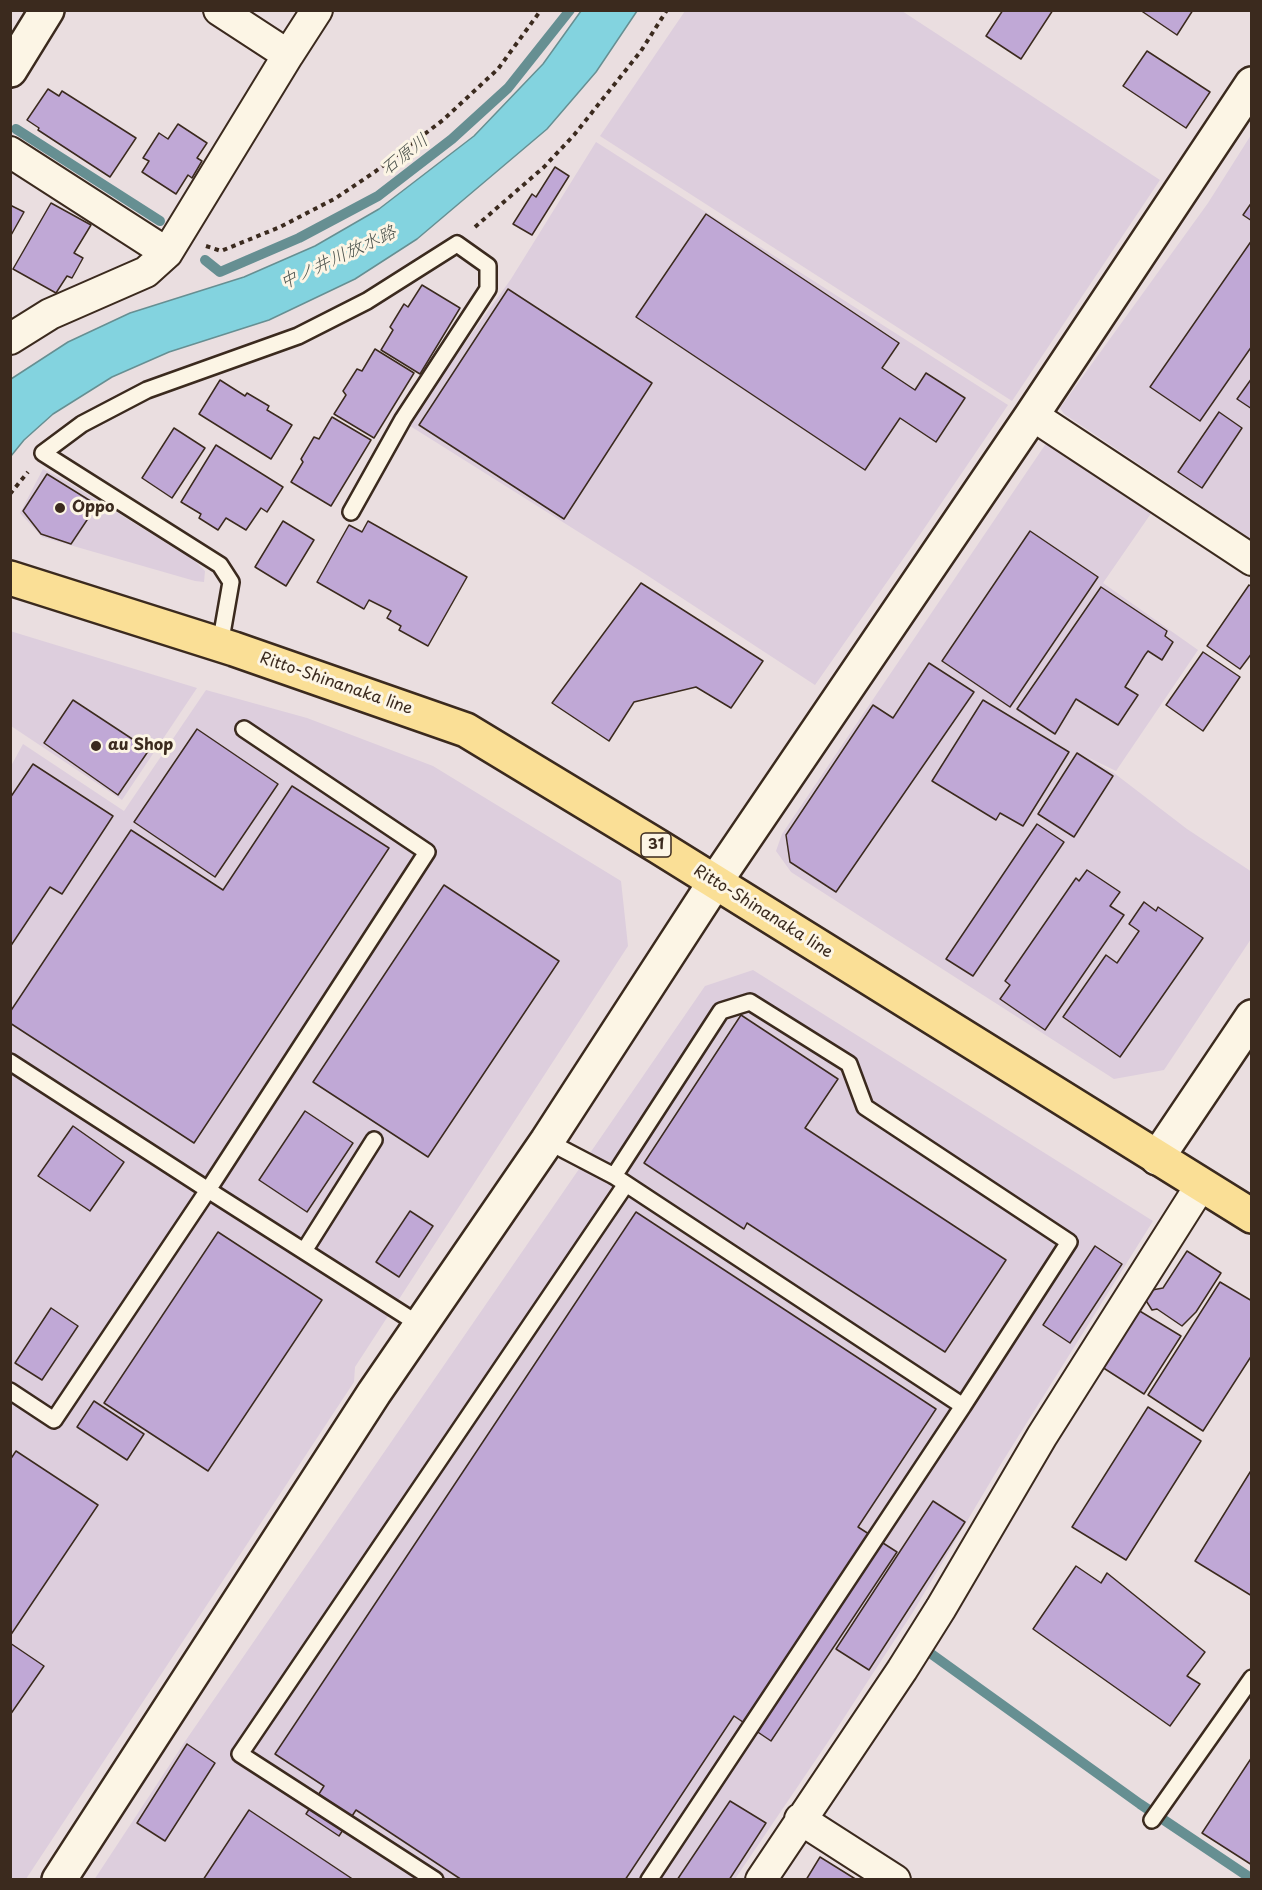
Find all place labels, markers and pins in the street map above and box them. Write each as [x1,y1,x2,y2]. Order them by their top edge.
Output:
place label: Oppo [72,498,114,518]
marker: Oppo [53,501,67,515]
place label: au Shop [108,736,173,756]
marker: au Shop [89,739,103,753]

